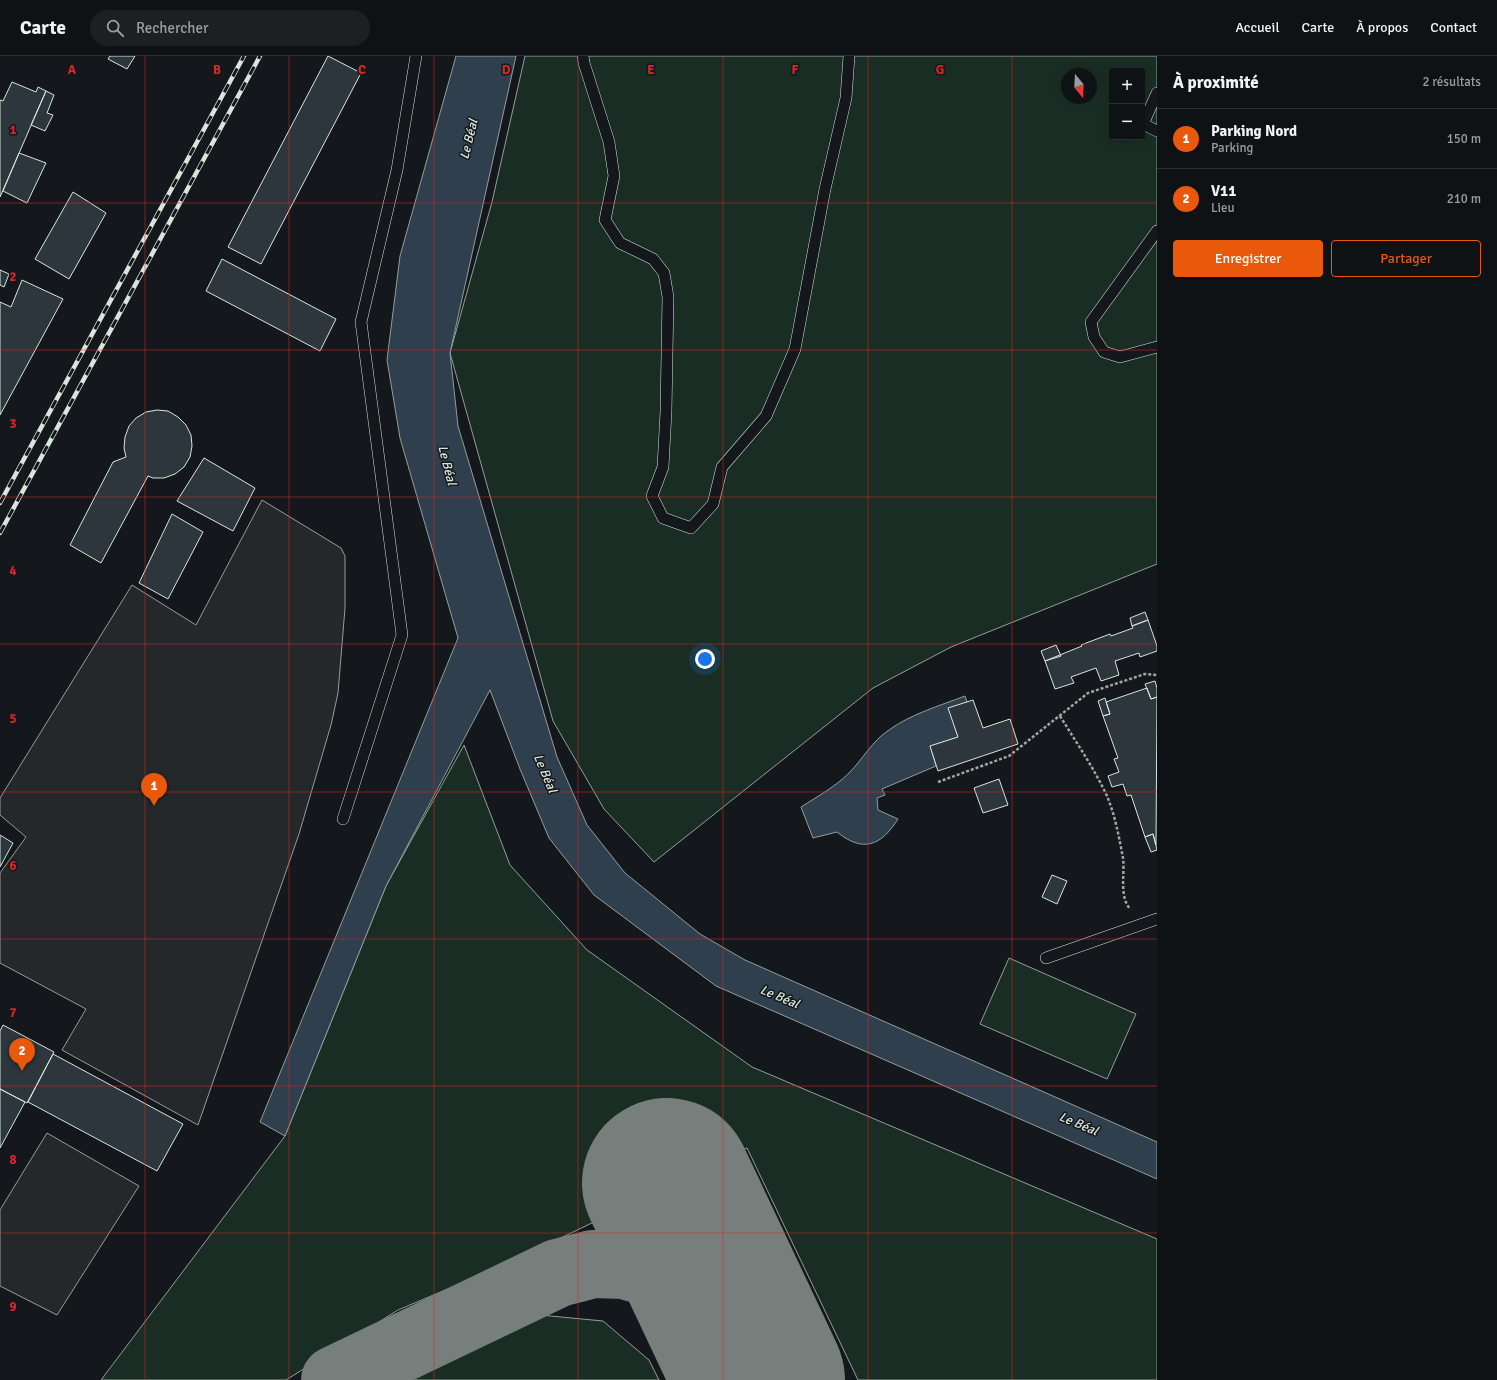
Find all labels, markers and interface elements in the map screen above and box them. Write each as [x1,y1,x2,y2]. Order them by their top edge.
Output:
search box [90,10,370,46]
text: Carte [20,16,66,40]
icon: search [104,17,126,39]
text: Rechercher [136,19,209,37]
text: Accueil [1235,19,1280,36]
text: Carte [1302,19,1334,36]
text: À propos [1356,19,1408,36]
text: Contact [1430,19,1477,36]
text: A [68,62,77,78]
text: B [213,62,221,78]
text: C [358,62,366,78]
text: D [502,62,511,78]
text: E [647,62,655,78]
text: F [792,62,799,78]
text: G [936,62,944,78]
north arrow [1061,68,1097,104]
map controls [1109,68,1145,140]
button: + [1109,68,1145,104]
text: À proximité [1173,72,1259,93]
text: 2 résultats [1422,74,1481,90]
button: − [1109,104,1145,140]
water label: Le Béal [456,116,482,161]
text: 1 [9,122,17,138]
text: Parking Nord [1211,122,1297,140]
text: 1 [1182,131,1190,147]
text: 150 m [1447,131,1481,147]
text: Parking [1211,140,1253,156]
text: V11 [1211,182,1236,200]
text: 2 [1182,191,1190,207]
text: 210 m [1447,191,1481,207]
text: Lieu [1211,200,1235,216]
button: Enregistrer [1173,240,1323,277]
button: Partager [1331,240,1481,277]
text: 2 [9,269,17,285]
text: 3 [9,416,17,432]
water label: Le Béal [434,444,460,488]
text: 4 [9,563,17,579]
your location [695,649,715,669]
text: 5 [9,711,17,727]
water label: Le Béal [530,752,561,796]
pin: 1 [141,773,167,806]
text: 6 [9,858,17,874]
water label: Le Béal [758,982,803,1013]
text: 7 [9,1005,17,1021]
pin: 2 [9,1038,35,1071]
water label: Le Béal [1057,1109,1102,1140]
text: 8 [9,1152,17,1168]
text: 9 [9,1299,17,1315]

